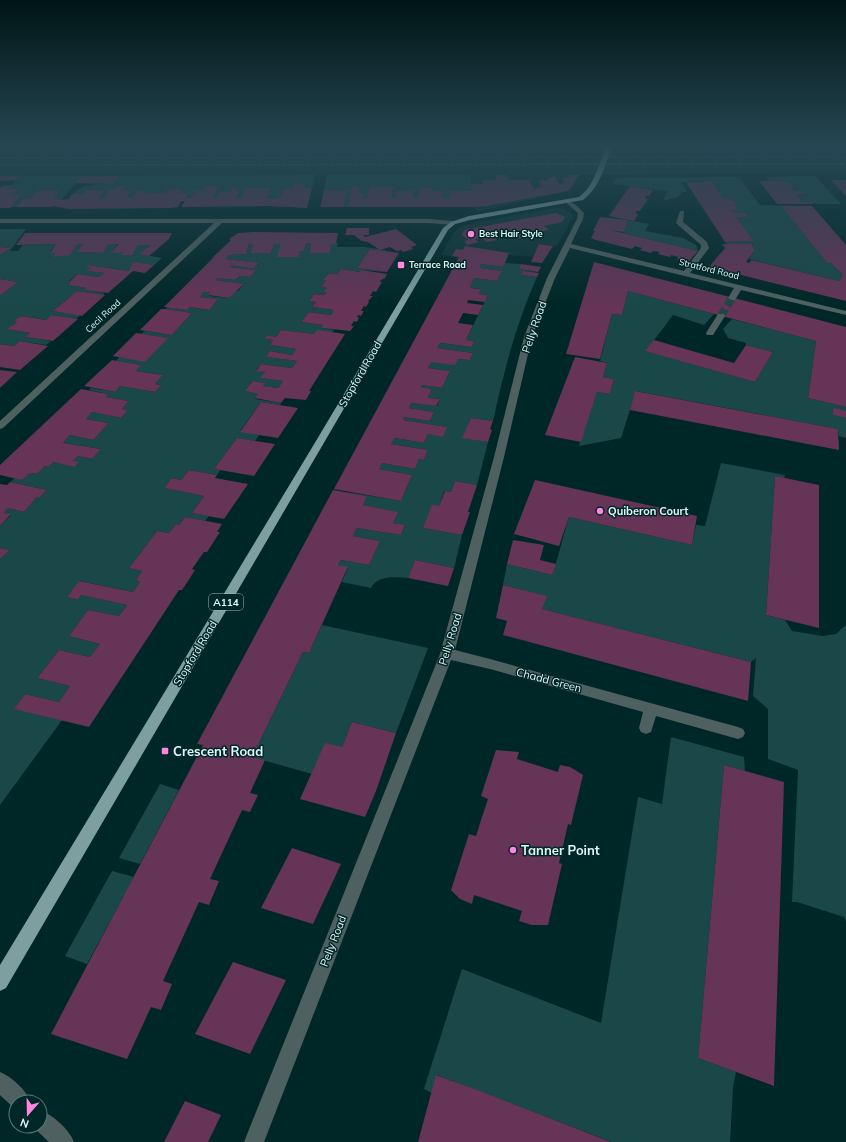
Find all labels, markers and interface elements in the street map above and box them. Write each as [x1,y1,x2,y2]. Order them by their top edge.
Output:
place label: Best Hair Style [479,228,543,240]
marker: Best Hair Style [466,229,476,239]
street label: Stratford Road [678,256,740,281]
place label: Terrace Road [409,259,466,270]
marker: Terrace Road [396,260,406,270]
street label: Cecil Road [83,297,122,335]
street label: Pelly Road [519,299,549,355]
street label: Stopford Road [336,339,384,409]
place label: Quiberon Court [608,504,688,518]
marker: Quiberon Court [595,506,605,516]
road number: A114 [209,594,243,610]
street label: Pelly Road [435,611,465,667]
street label: Stopford Road [170,618,220,688]
street label: Chadd Green [515,665,583,695]
place label: Crescent Road [173,743,263,759]
marker: Crescent Road [160,746,170,756]
place label: Tanner Point [521,842,600,858]
marker: Tanner Point [508,845,518,855]
street label: Pelly Road [317,913,349,969]
north arrow [8,1094,48,1134]
text: N [18,1115,31,1131]

